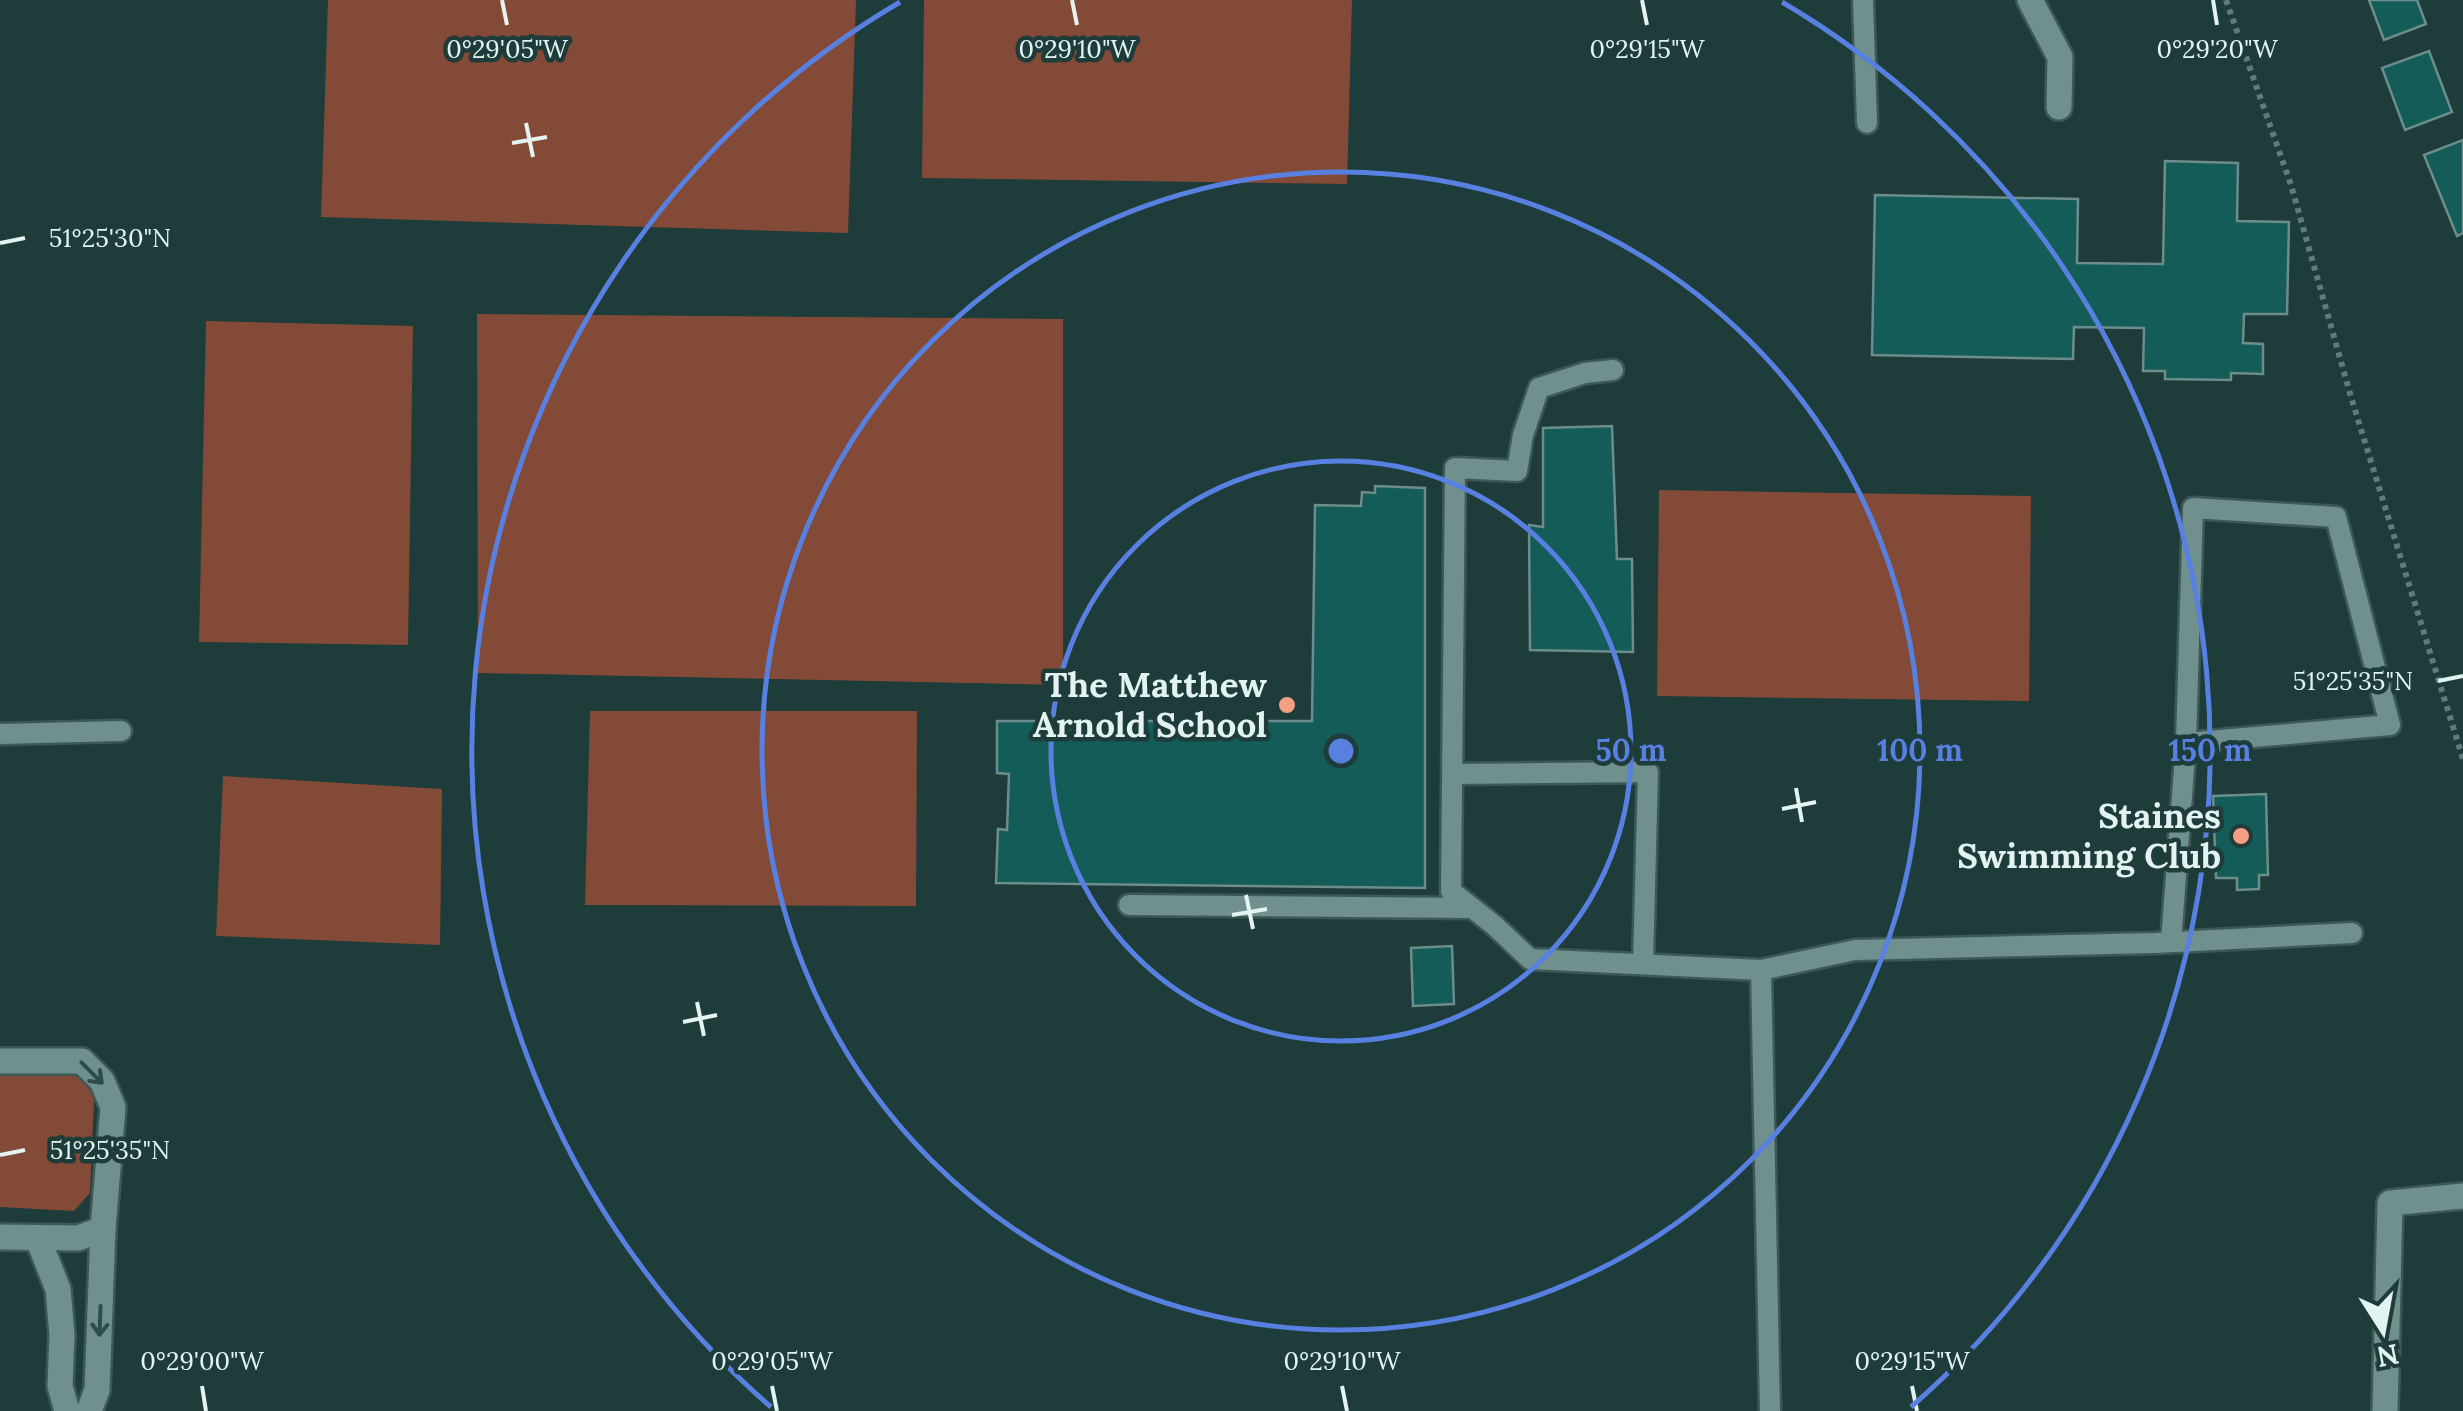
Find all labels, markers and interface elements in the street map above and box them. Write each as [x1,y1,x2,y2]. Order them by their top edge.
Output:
text: 0°29'05"W [446,33,569,65]
text: 0°29'10"W [1019,33,1137,65]
text: 0°29'15"W [1590,33,1706,65]
text: 0°29'20"W [2156,33,2279,65]
text: 51°25'30"N [49,222,171,254]
place label: The Matthew Arnold School [1033,662,1268,747]
text: 51°25'35"N [2293,665,2413,697]
marker: The Matthew Arnold School [1276,694,1298,716]
text: 50 m [1596,731,1667,769]
text: 100 m [1877,731,1963,769]
text: 150 m [2169,731,2252,769]
centre of rings [1323,733,1359,769]
place label: Staines Swimming Club [1957,793,2221,878]
marker: Staines Swimming Club [2230,825,2252,847]
one-way arrow [79,1060,104,1085]
text: 51°25'35"N [50,1134,170,1166]
north arrow [2333,1281,2433,1381]
one-way arrow [90,1304,109,1336]
text: N [2374,1336,2402,1375]
text: 0°29'00"W [140,1345,265,1377]
text: 0°29'05"W [711,1345,834,1377]
text: 0°29'10"W [1284,1345,1402,1377]
text: 0°29'15"W [1855,1345,1971,1377]

